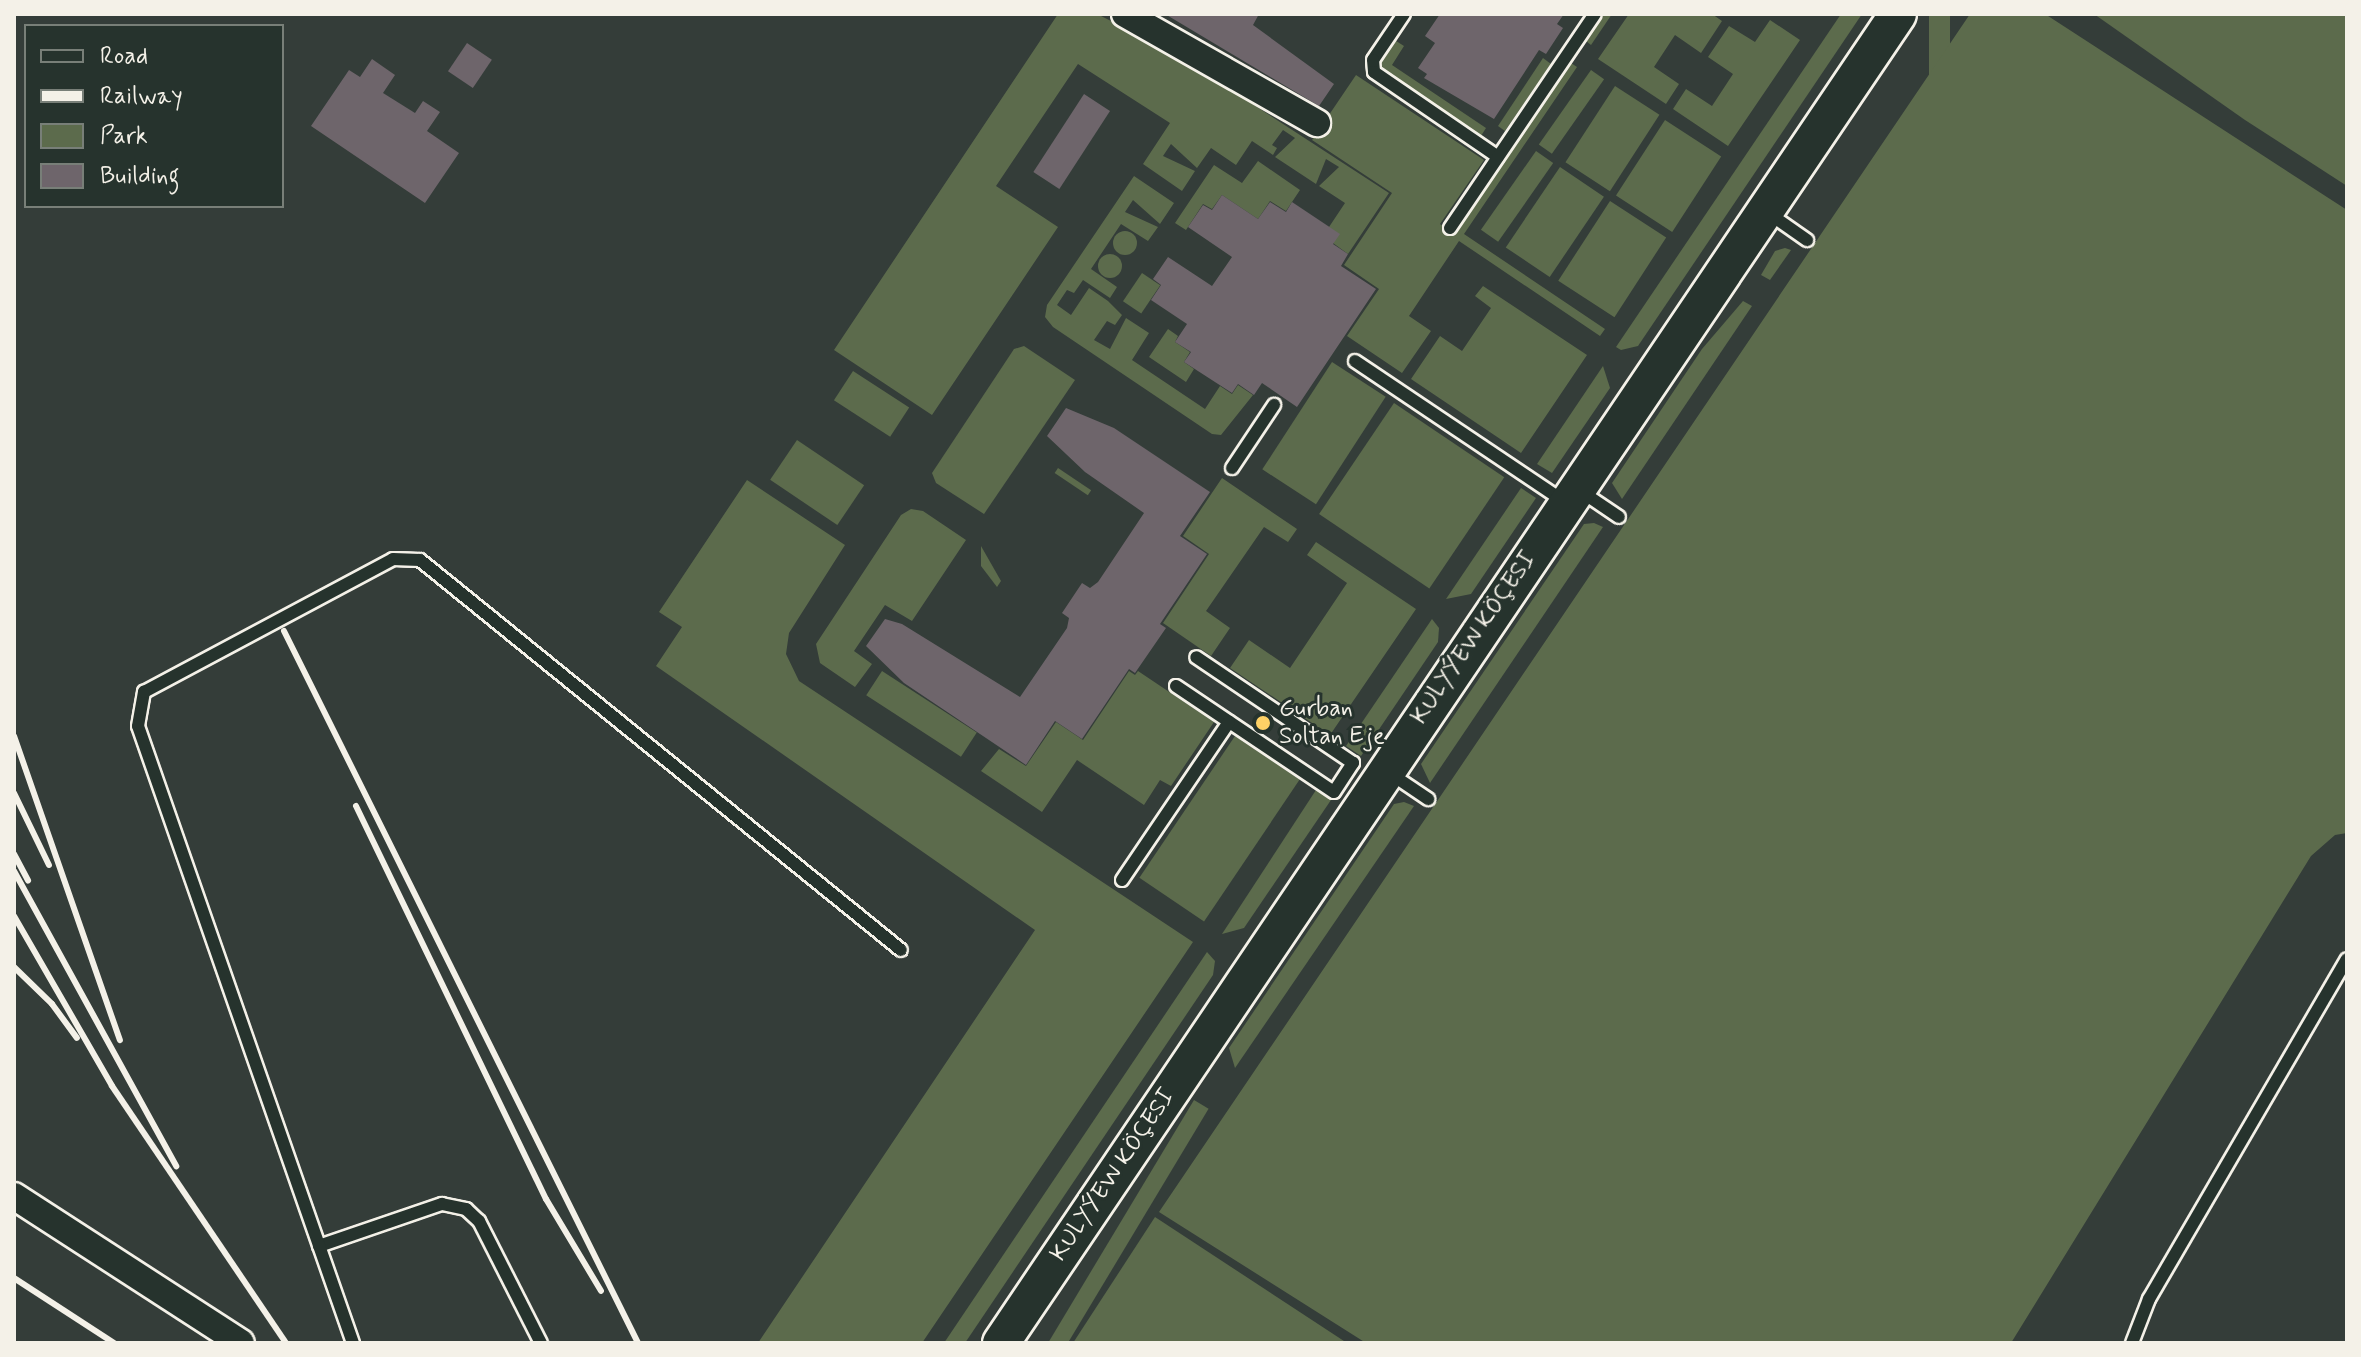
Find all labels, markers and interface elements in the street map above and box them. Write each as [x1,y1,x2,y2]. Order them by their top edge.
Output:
legend [24,24,284,208]
text: Road [100,41,148,72]
text: Railway [100,81,183,112]
text: Park [100,121,148,152]
text: Building [100,161,180,192]
street label: KULYÝEW KÖÇESI [1405,546,1543,730]
place label: Gurban Soltan Eje [1279,695,1382,751]
marker: Gurban Soltan Eje [1254,714,1272,732]
street label: KULYÝEW KÖÇESI [1044,1083,1182,1267]

